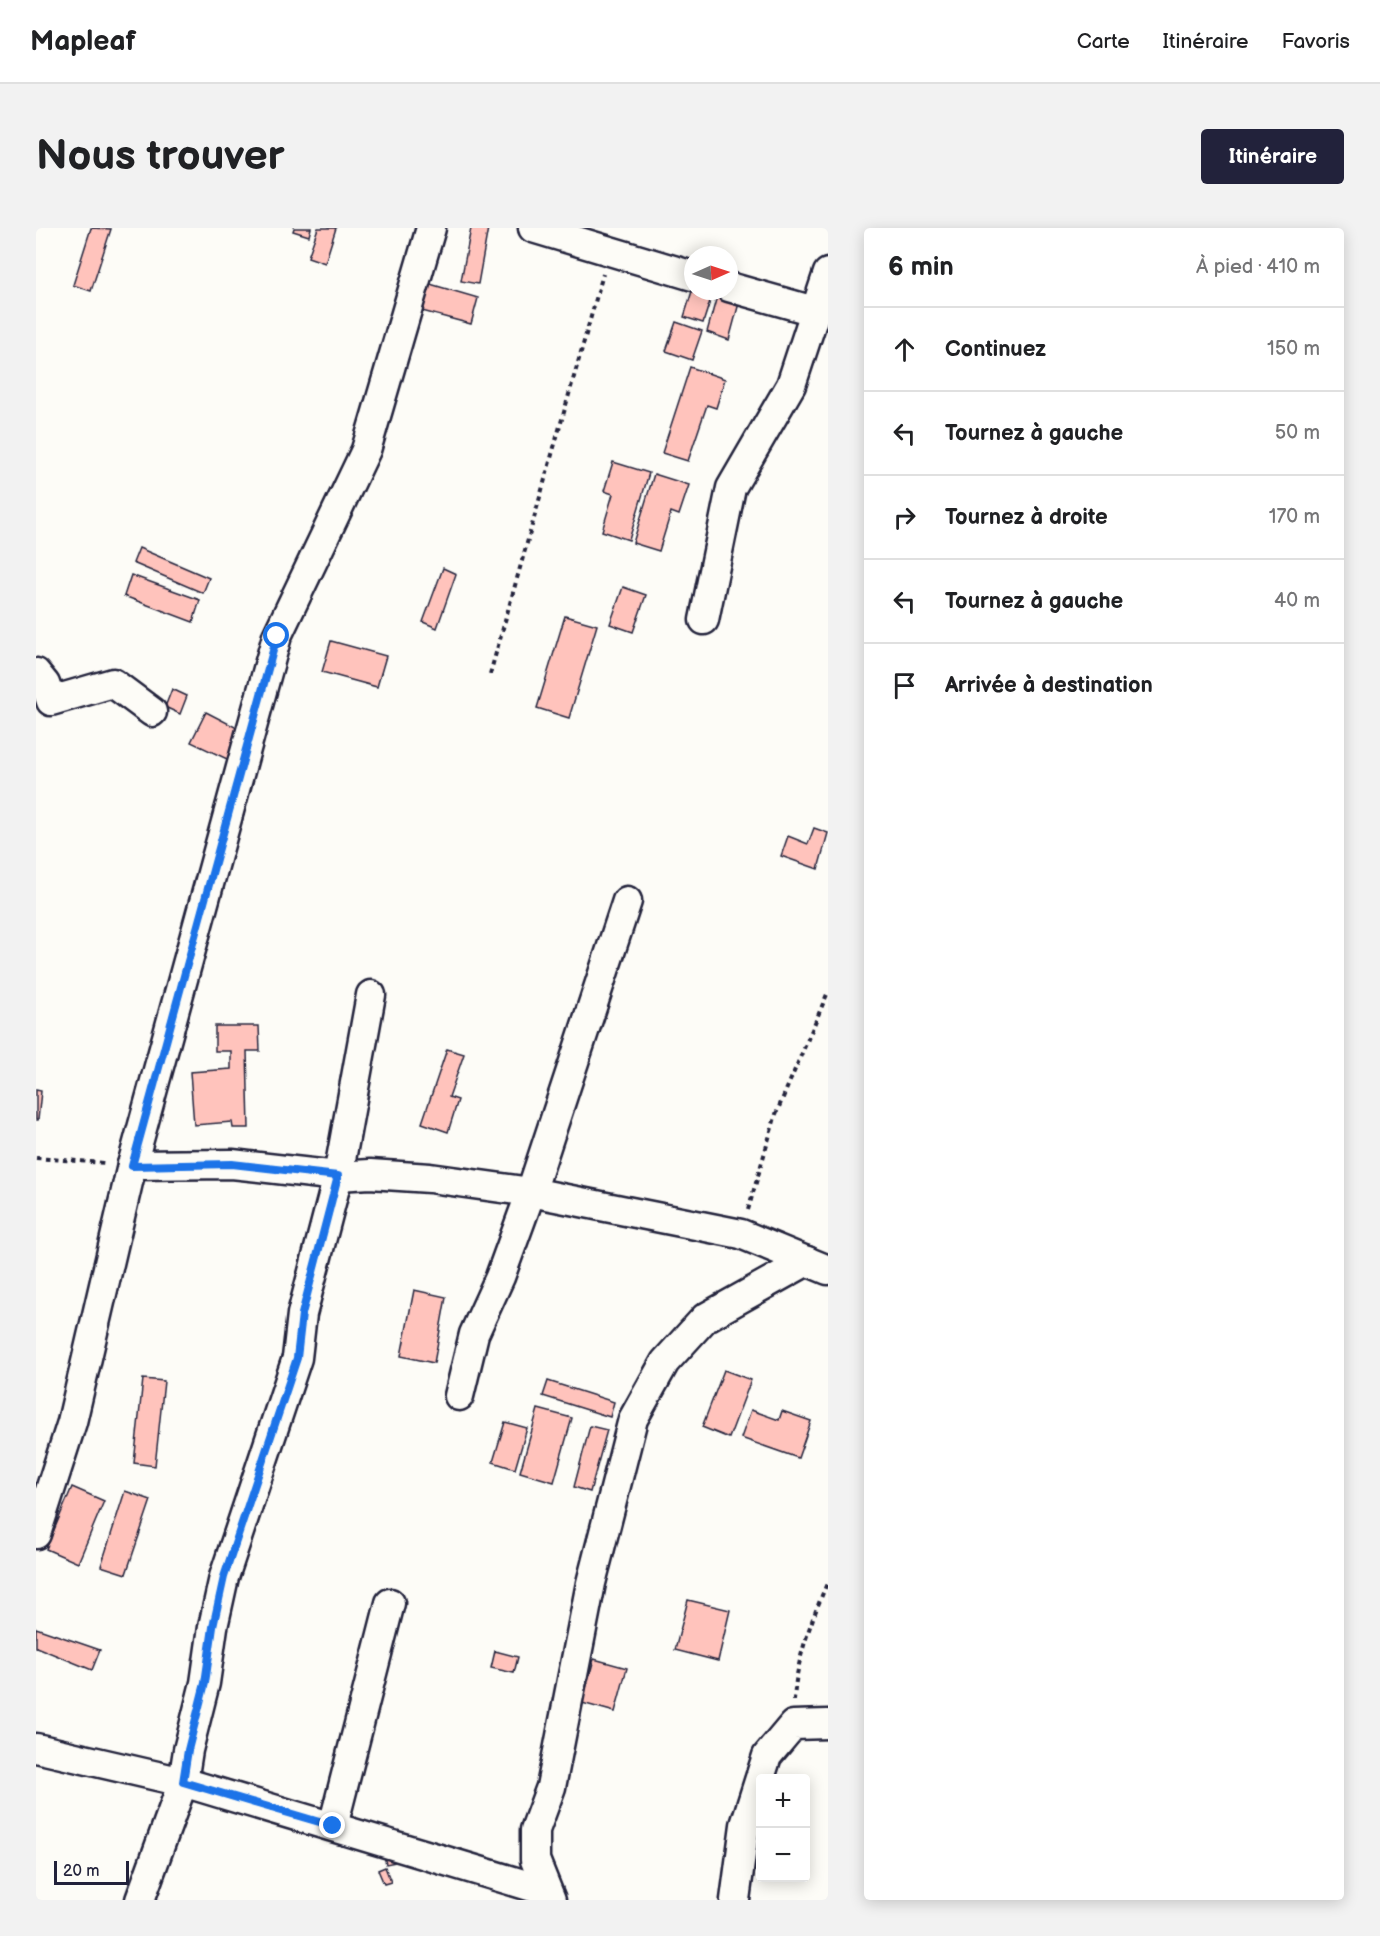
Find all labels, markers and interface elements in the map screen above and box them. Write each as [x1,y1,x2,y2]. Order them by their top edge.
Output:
text: Mapleaf [30,25,136,58]
text: Carte [1077,29,1130,54]
text: Itinéraire [1163,29,1249,54]
text: Favoris [1282,29,1350,54]
button: Itinéraire [1201,129,1344,184]
text: Nous trouver [36,131,284,182]
north arrow [684,246,738,300]
text: 6 min [888,252,954,283]
text: À pied · 410 m [1196,255,1320,279]
icon: ahead [888,333,921,366]
text: Continuez [945,336,1046,363]
text: 150 m [1267,337,1320,361]
icon: left [888,417,921,450]
text: Tournez à gauche [945,420,1123,447]
text: 50 m [1275,421,1320,445]
icon: right [888,501,921,534]
text: Tournez à droite [945,504,1108,531]
text: 170 m [1269,505,1320,529]
icon: left [888,585,921,618]
text: Tournez à gauche [945,588,1123,615]
text: 40 m [1274,589,1320,613]
route start [263,622,289,648]
icon: arrive [888,669,921,702]
text: Arrivée à destination [945,672,1153,699]
map controls [756,1774,810,1882]
button: + [756,1774,810,1828]
route end [319,1812,345,1838]
button: − [756,1828,810,1882]
scale bar [54,1858,129,1886]
text: 20 m [63,1862,99,1881]

